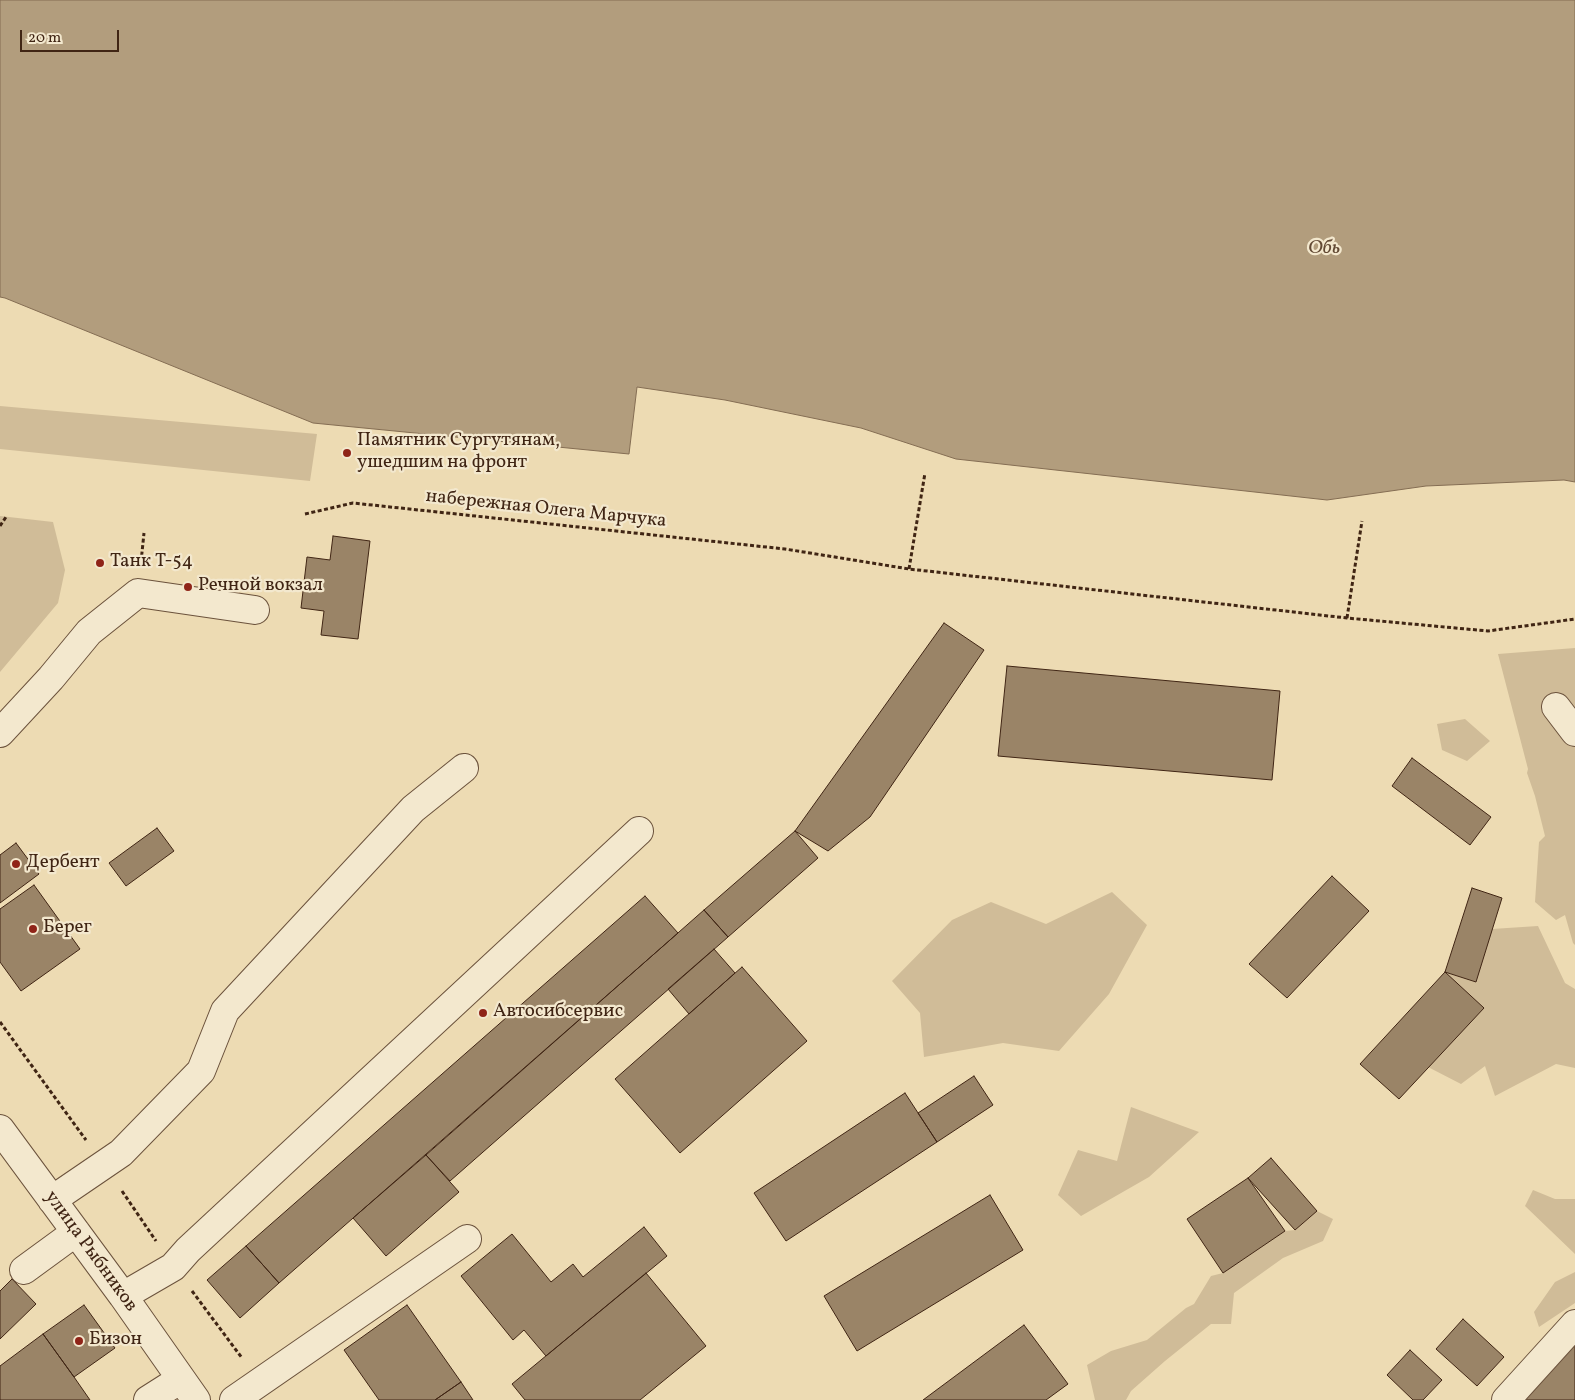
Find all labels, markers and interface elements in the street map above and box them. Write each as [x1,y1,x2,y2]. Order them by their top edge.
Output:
scale bar [22,20,121,52]
text: 20 m [28,28,61,49]
water label: Обь [1308,237,1340,261]
place label: Памятник Сургутянам, ушедшим на фронт [357,431,560,475]
marker: Памятник Сургутянам, ушедшим на фронт [341,447,353,459]
street label: набережная Олега Марчука [424,486,668,534]
place label: Танк Т-54 [110,552,193,574]
marker: Танк Т-54 [94,557,106,569]
place label: Речной вокзал [198,576,323,598]
marker: Речной вокзал [182,581,194,593]
place label: Дербент [26,853,100,875]
marker: Дербент [10,858,22,870]
place label: Берег [43,918,92,940]
marker: Берег [27,923,39,935]
place label: Автосибсервис [493,1002,623,1024]
marker: Автосибсервис [477,1007,489,1019]
street label: улица Рыбников [38,1187,142,1317]
place label: Бизон [89,1330,142,1352]
marker: Бизон [73,1335,85,1347]

